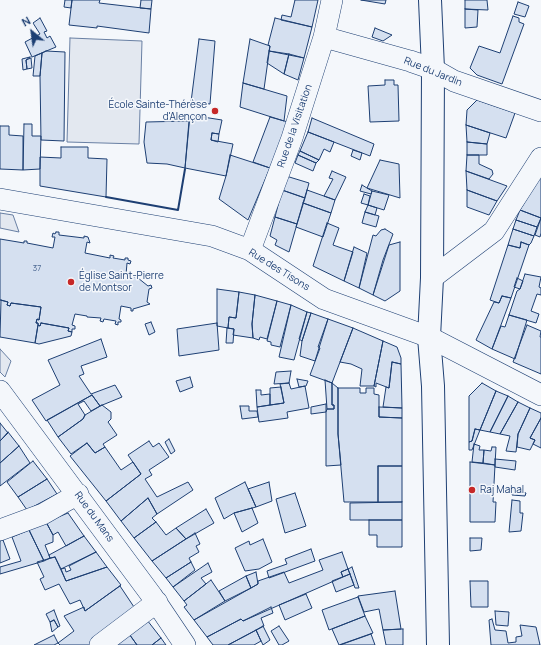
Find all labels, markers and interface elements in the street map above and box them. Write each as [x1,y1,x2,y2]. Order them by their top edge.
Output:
north arrow [12,12,52,52]
text: N [19,13,33,30]
street label: Rue du Jardin [402,55,464,89]
street label: Rue de la Visitation [275,83,315,169]
place label: École Sainte-Thérèse d'Alençon [108,99,207,122]
marker: École Sainte-Thérèse d'Alençon [210,106,220,116]
street label: Rue des Tisons [246,246,312,294]
house number: 37 [33,264,41,274]
place label: Église Saint-Pierre de Montsor [79,270,164,294]
marker: Église Saint-Pierre de Montsor [66,277,76,287]
place label: Raj Mahal [480,484,524,496]
marker: Raj Mahal [467,485,477,495]
street label: Rue du Mans [72,490,116,544]

